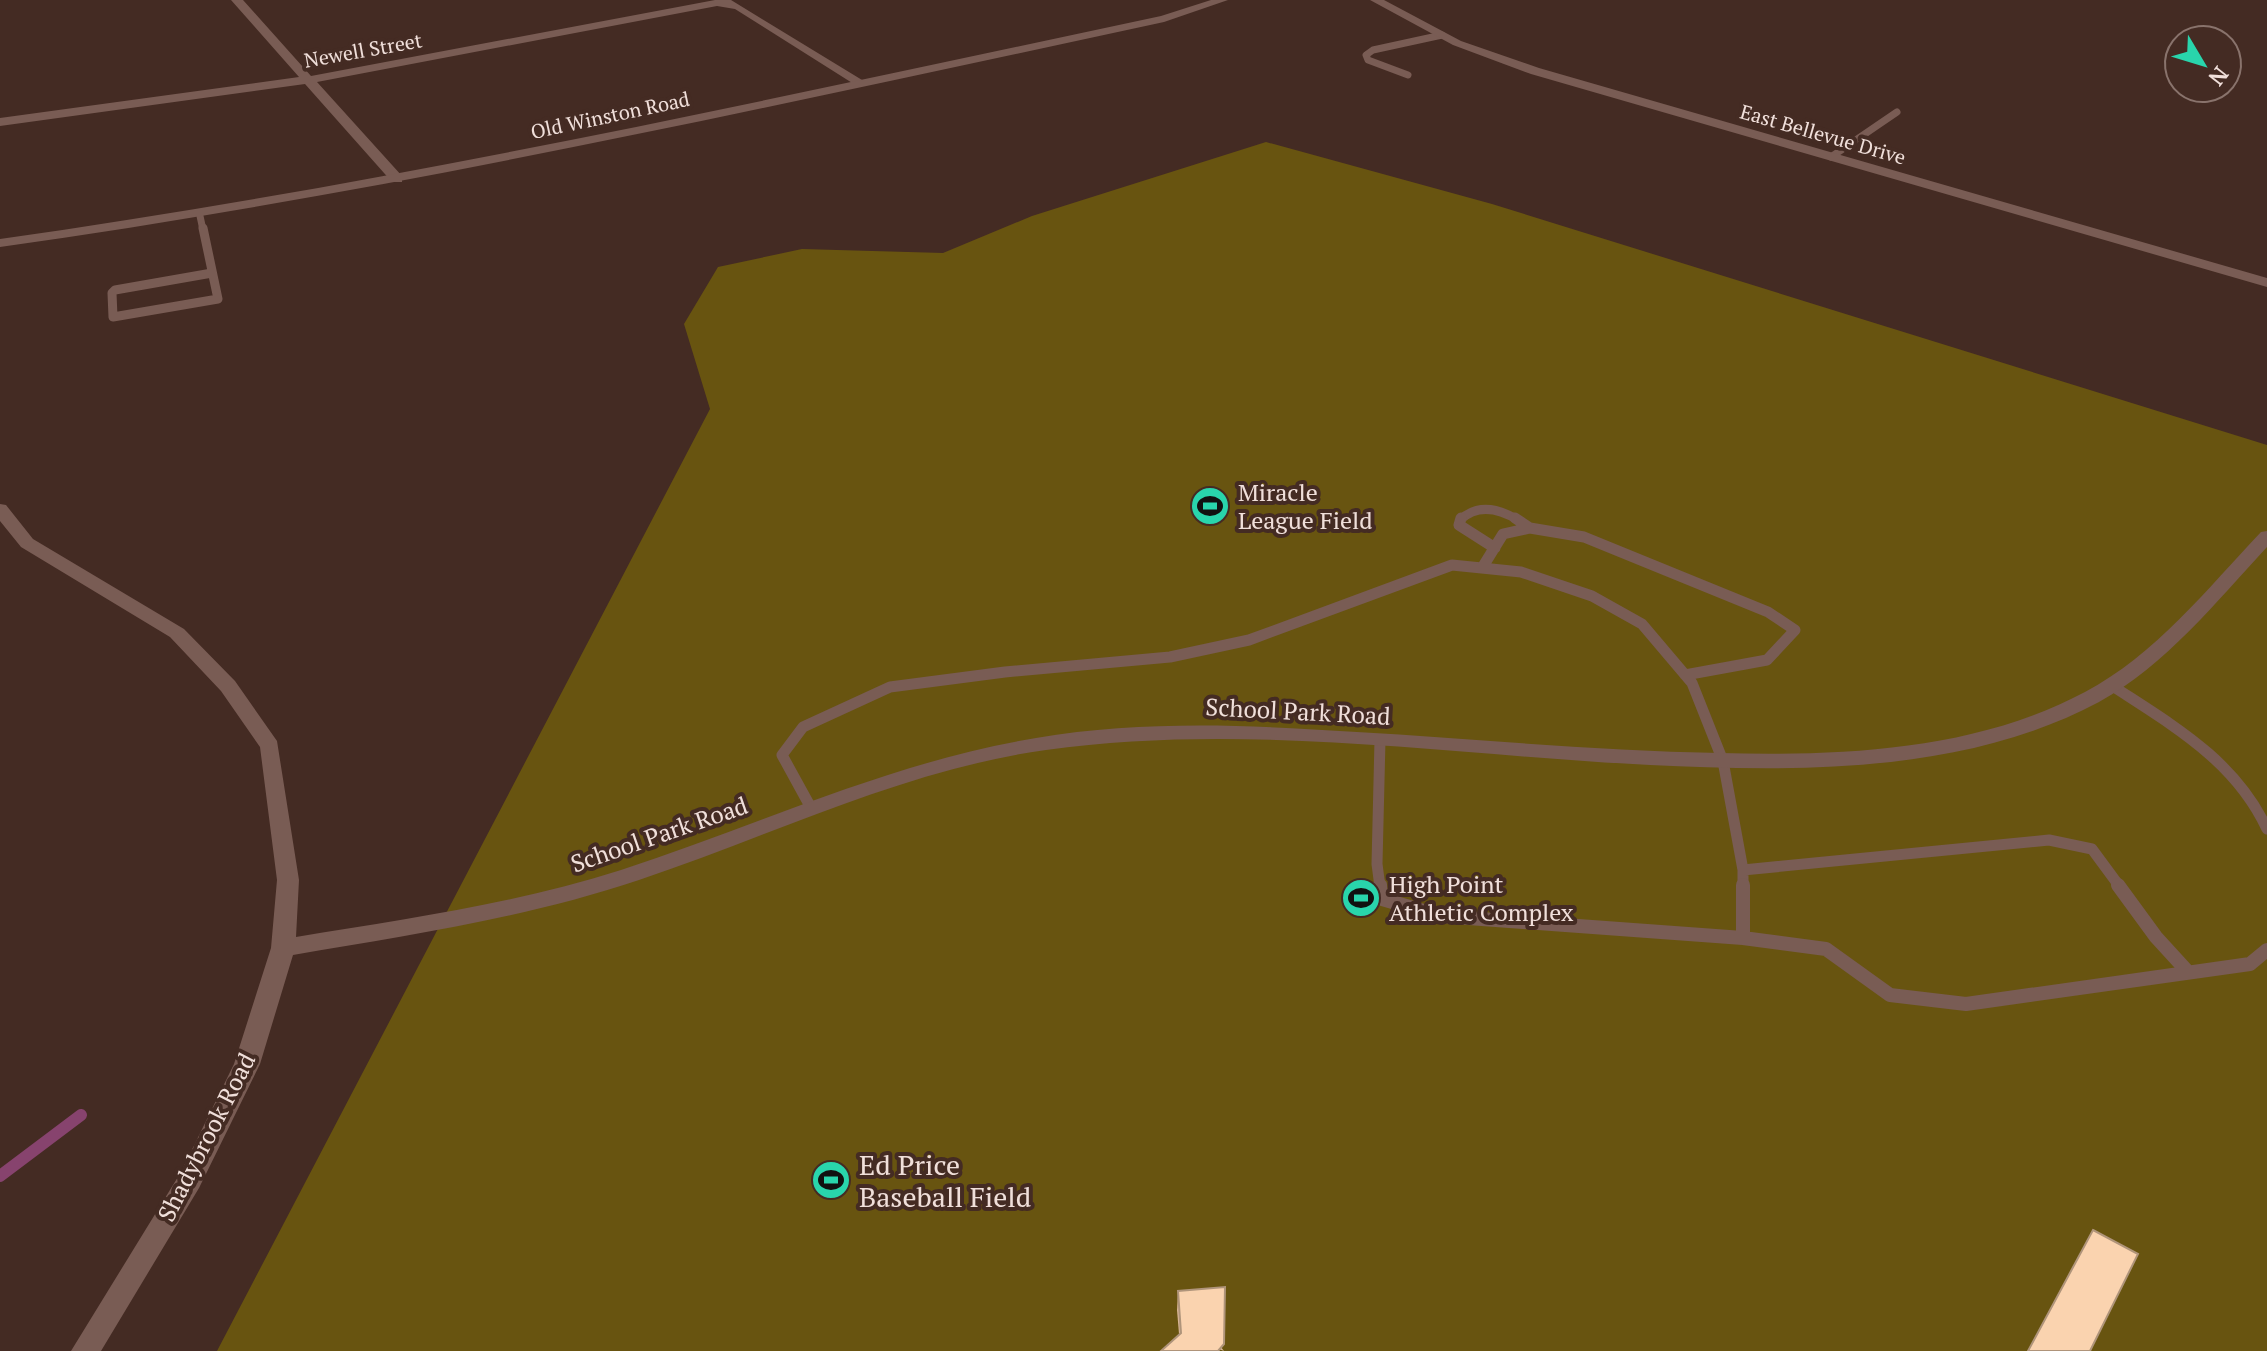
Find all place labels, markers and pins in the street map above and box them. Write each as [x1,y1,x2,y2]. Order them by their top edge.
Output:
place label: Miracle League Field [1238,476,1373,536]
sports icon: Miracle League Field [1189,485,1231,527]
place label: High Point Athletic Complex [1389,868,1574,928]
sports icon: High Point Athletic Complex [1340,877,1382,919]
place label: Ed Price Baseball Field [859,1146,1031,1215]
sports icon: Ed Price Baseball Field [810,1159,852,1201]

